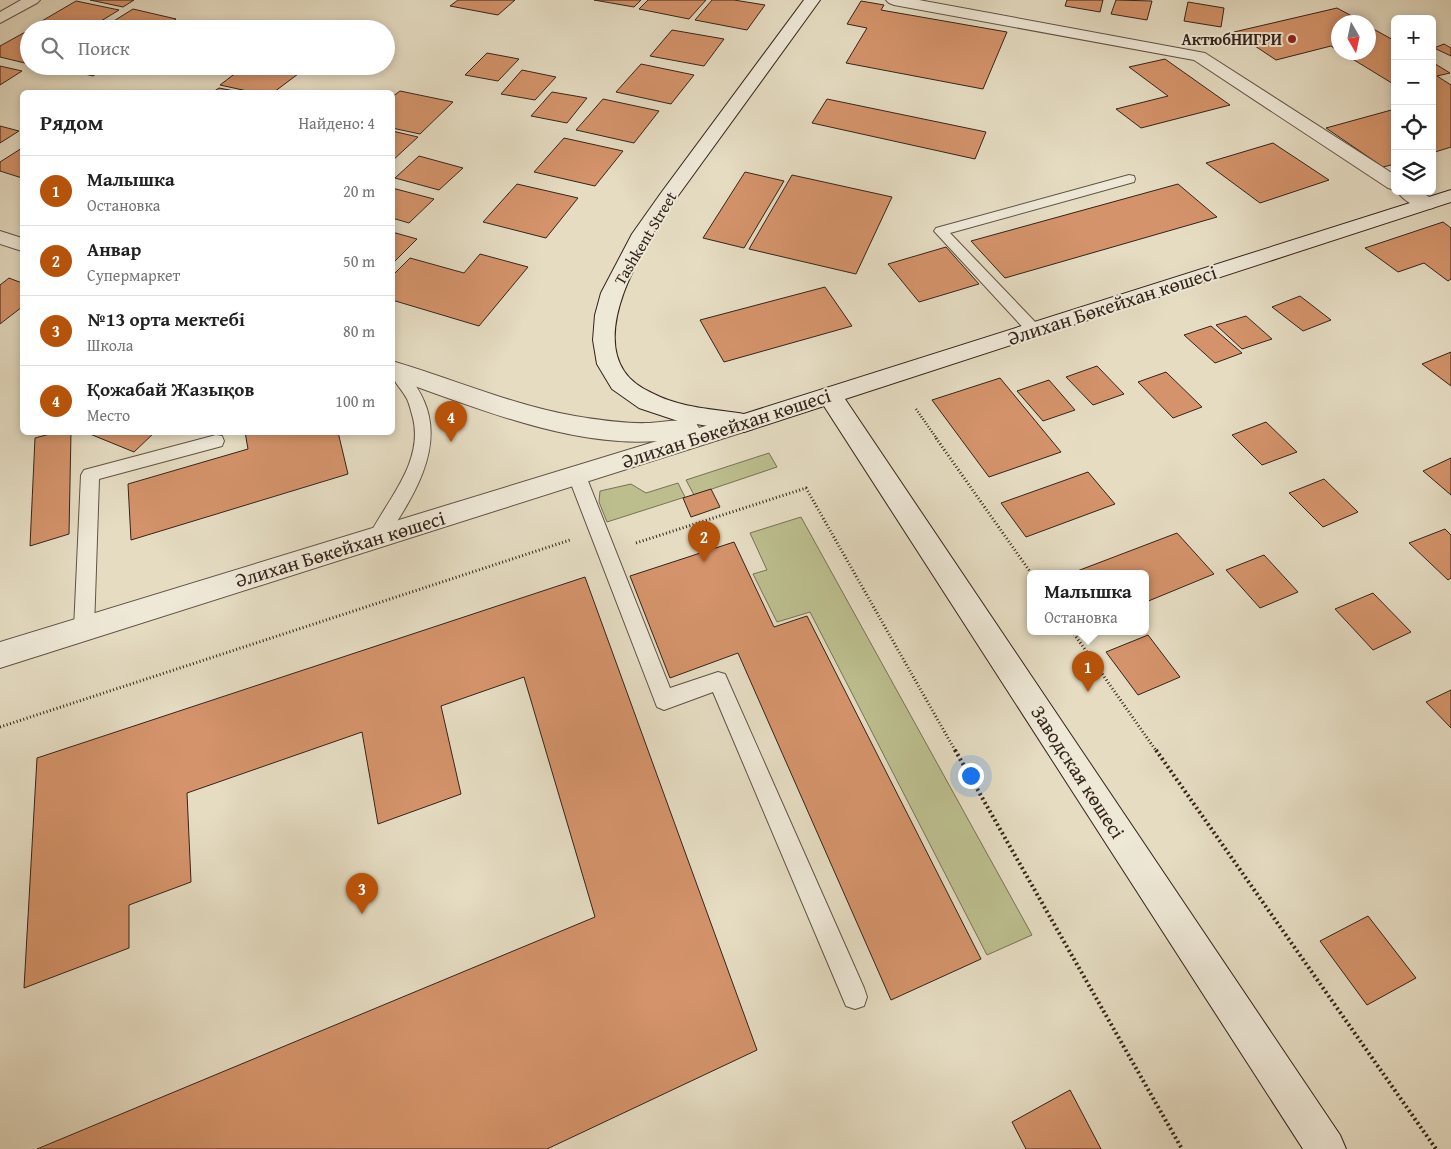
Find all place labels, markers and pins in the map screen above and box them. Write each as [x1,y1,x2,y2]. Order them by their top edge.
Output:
place label: АктюбНИГРИ [1181,27,1282,51]
marker: АктюбНИГРИ [1286,33,1298,45]
pin: 4 [435,401,467,442]
pin: 2 [688,521,720,562]
pin: 1 [1072,651,1104,692]
pin: 3 [346,873,378,914]

